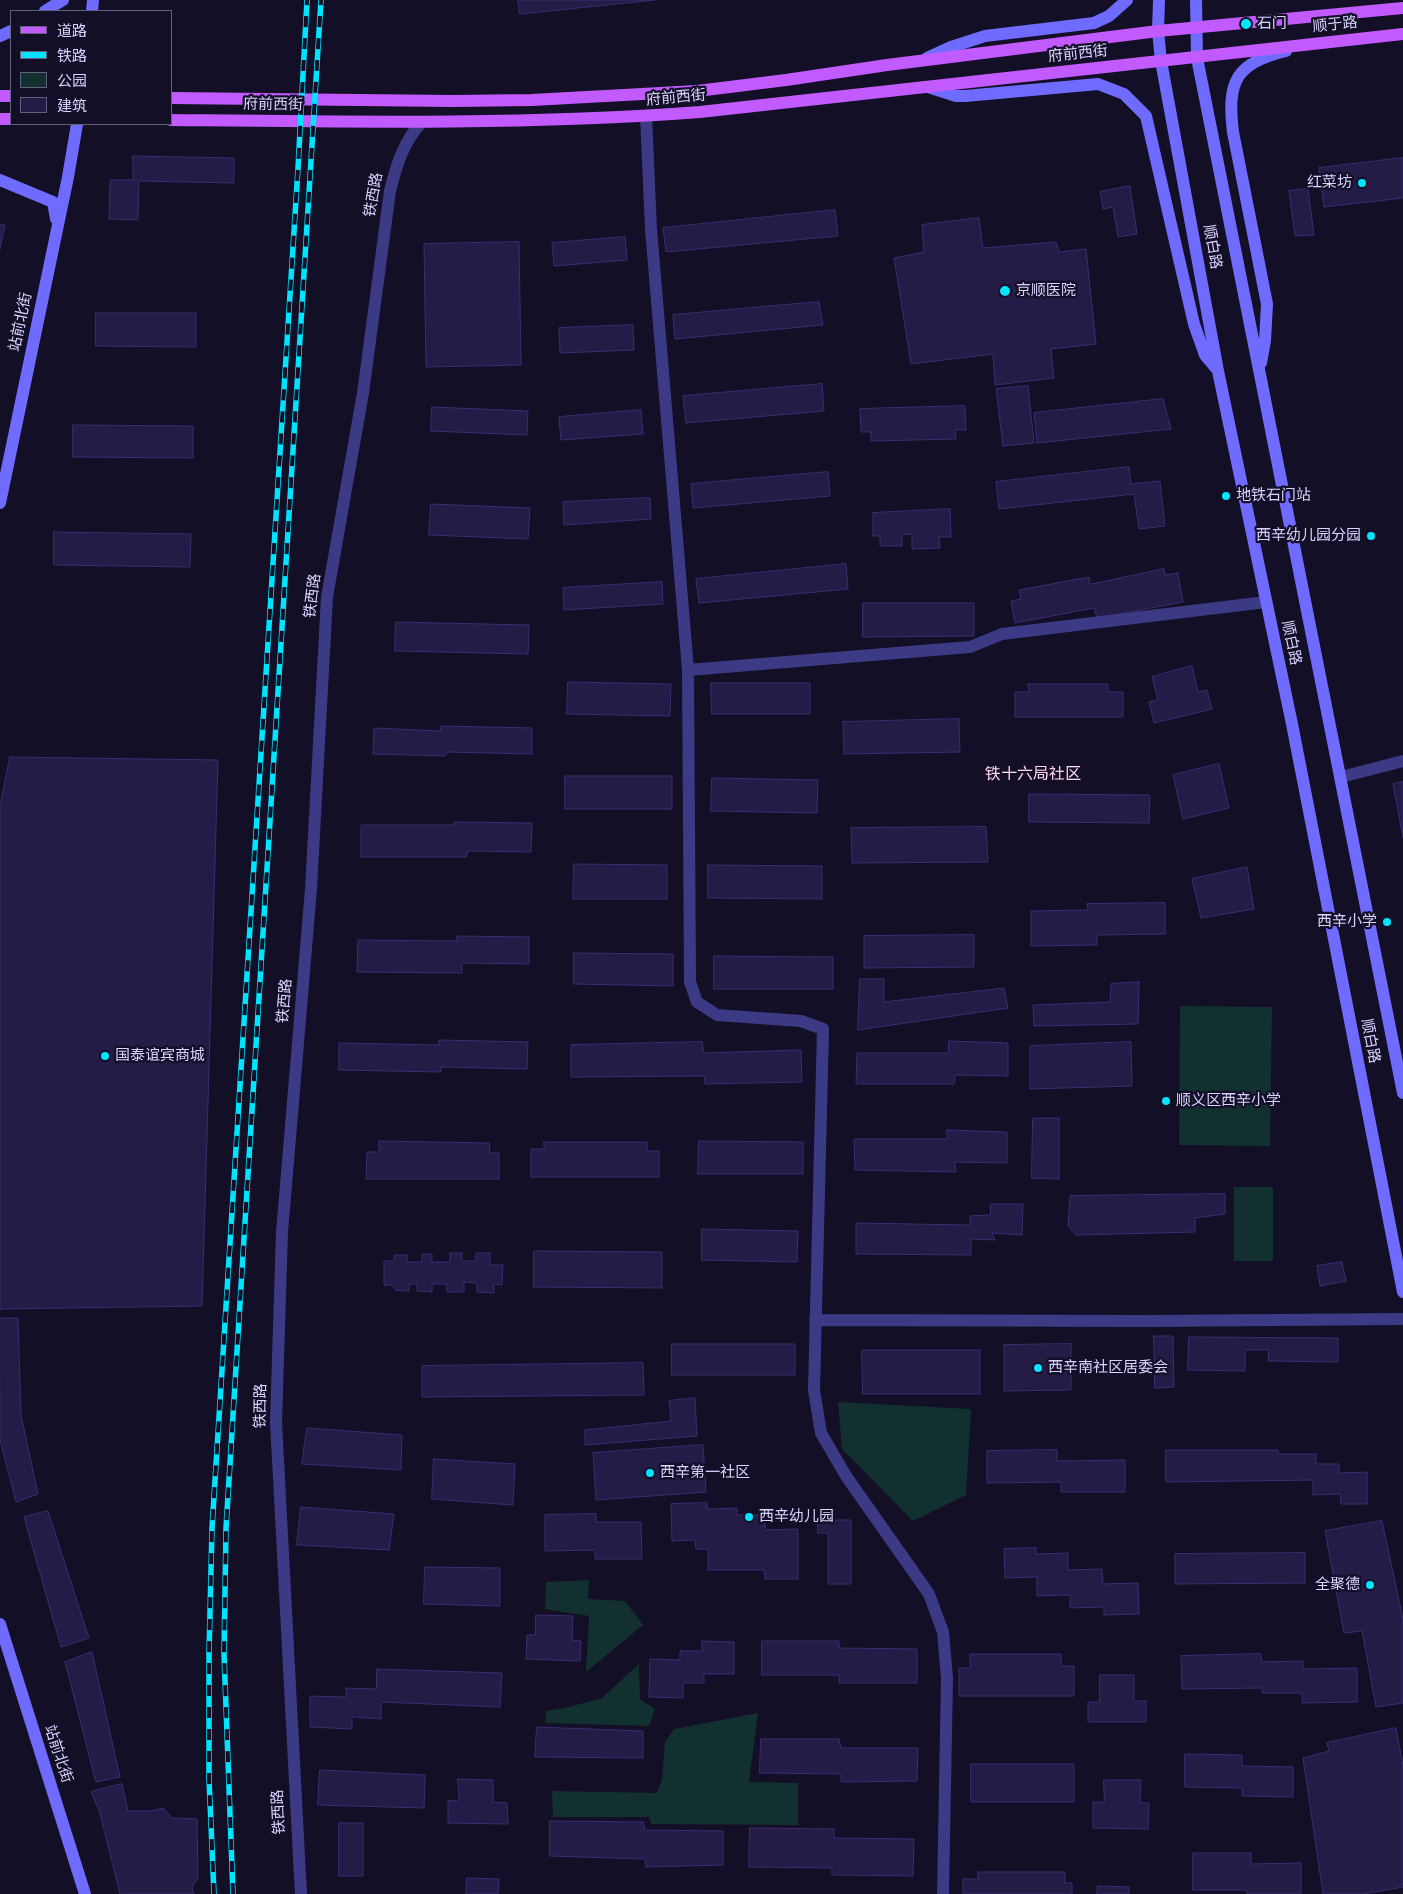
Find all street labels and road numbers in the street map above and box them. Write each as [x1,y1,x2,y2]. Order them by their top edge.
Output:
street label: 顺于路 [1312,14,1358,36]
street label: 府前西街 [1047,42,1109,66]
street label: 府前西街 [645,86,707,110]
street label: 府前西街 [243,95,303,115]
street label: 铁西路 [361,171,387,219]
street label: 顺白路 [1199,223,1225,271]
street label: 站前北街 [6,291,36,353]
street label: 铁西路 [301,573,325,619]
street label: 顺白路 [1278,619,1304,667]
street label: 铁西路 [274,978,296,1024]
street label: 顺白路 [1357,1017,1383,1065]
street label: 铁西路 [252,1383,270,1429]
street label: 站前北街 [40,1723,76,1785]
street label: 铁西路 [269,1789,289,1835]

